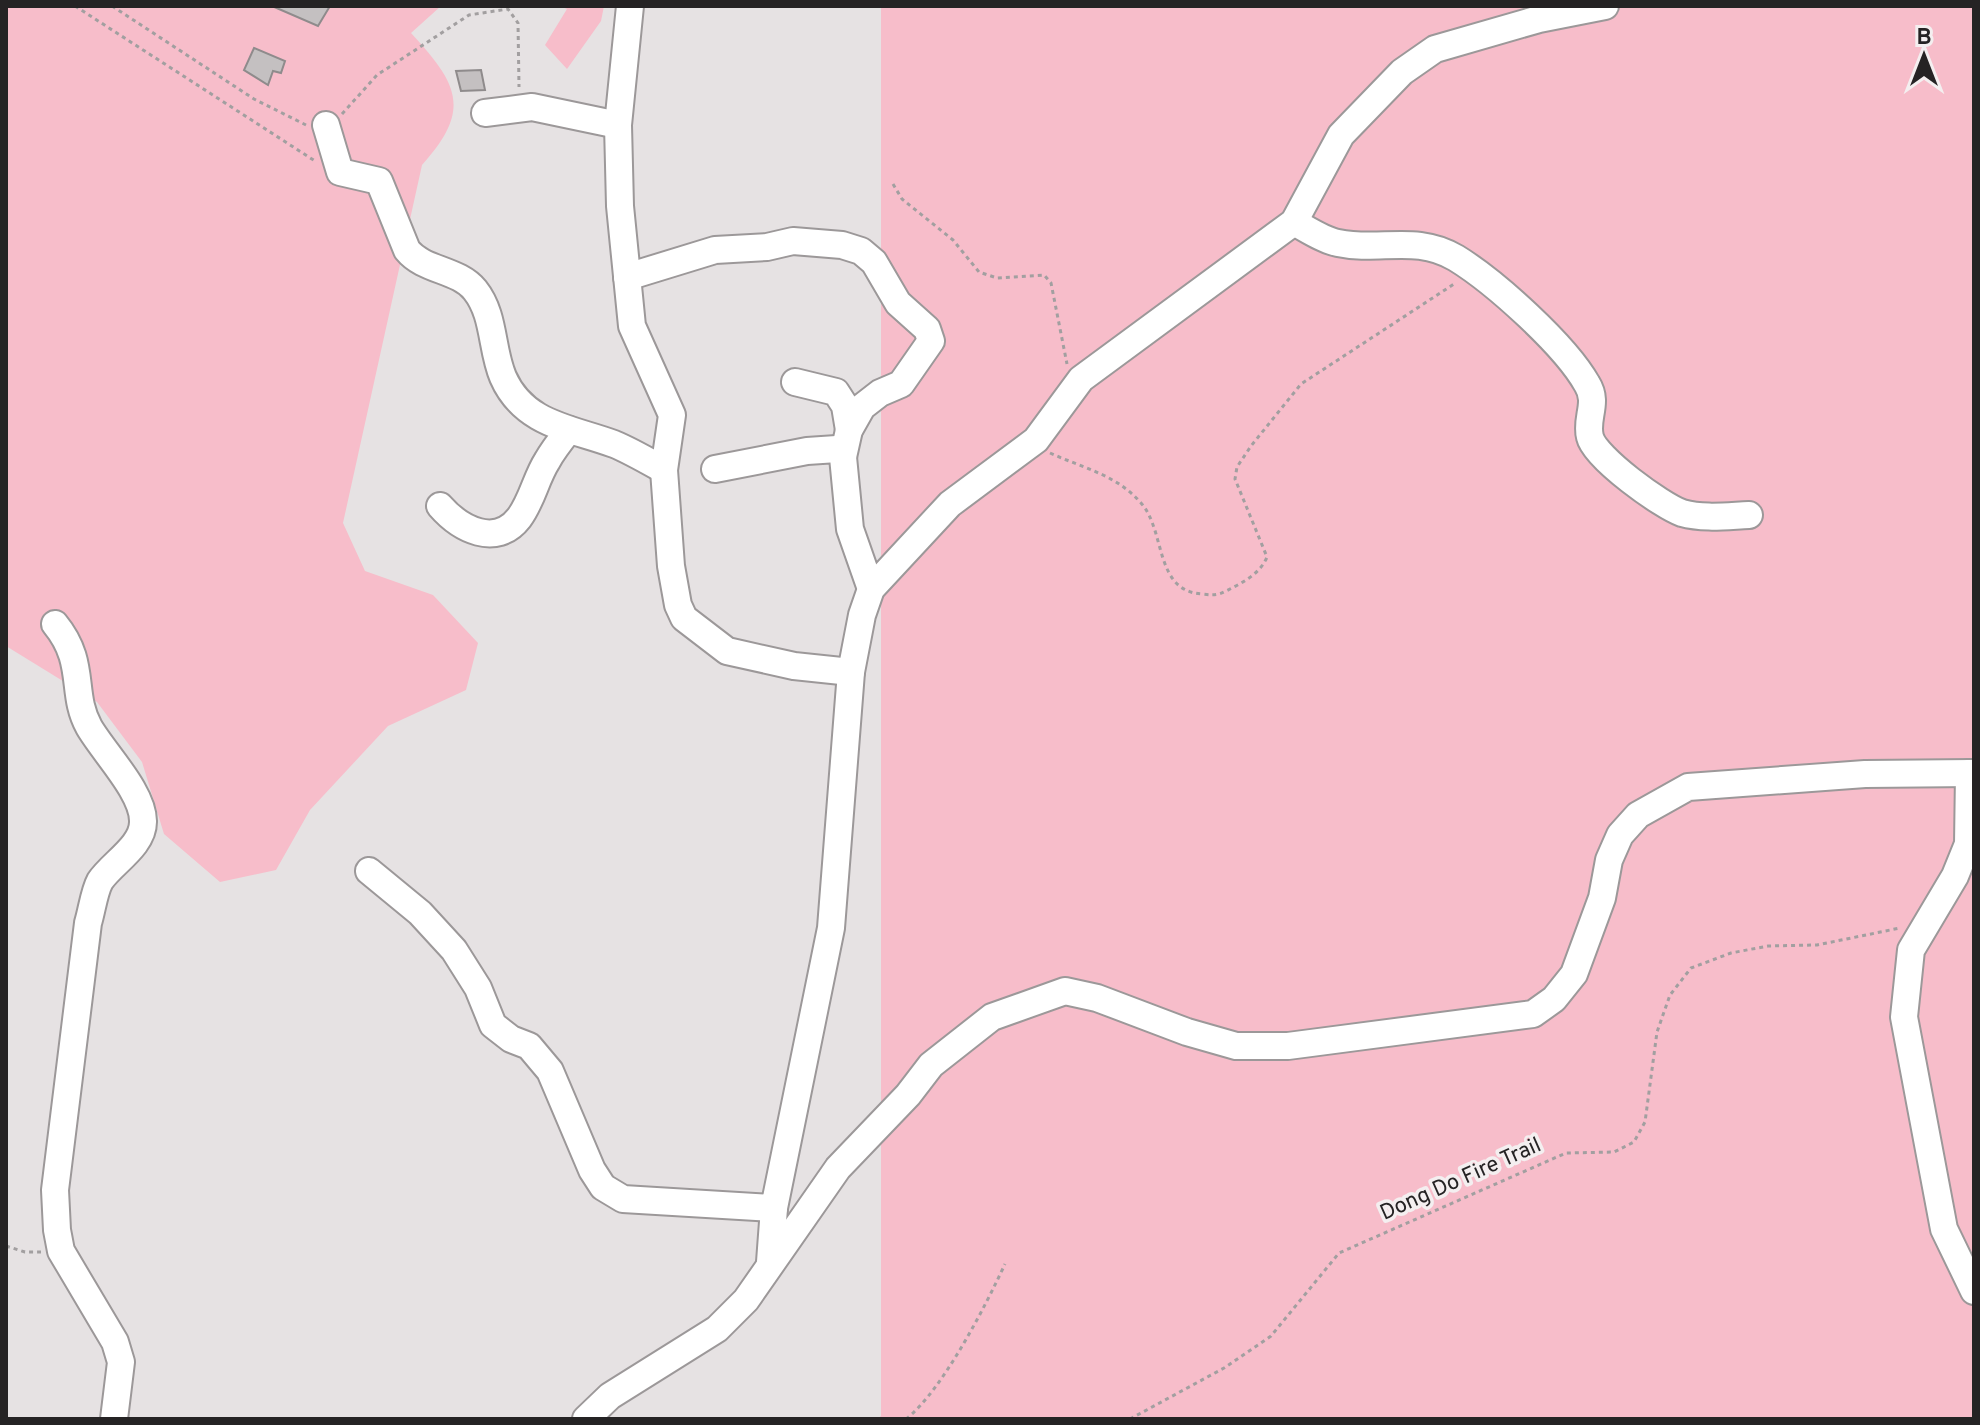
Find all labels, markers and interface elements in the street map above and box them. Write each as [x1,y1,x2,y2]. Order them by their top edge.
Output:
north arrow [1884,16,1964,96]
text: B [1916,25,1932,52]
street label: Dong Do Fire Trail [1376,1132,1546,1228]

